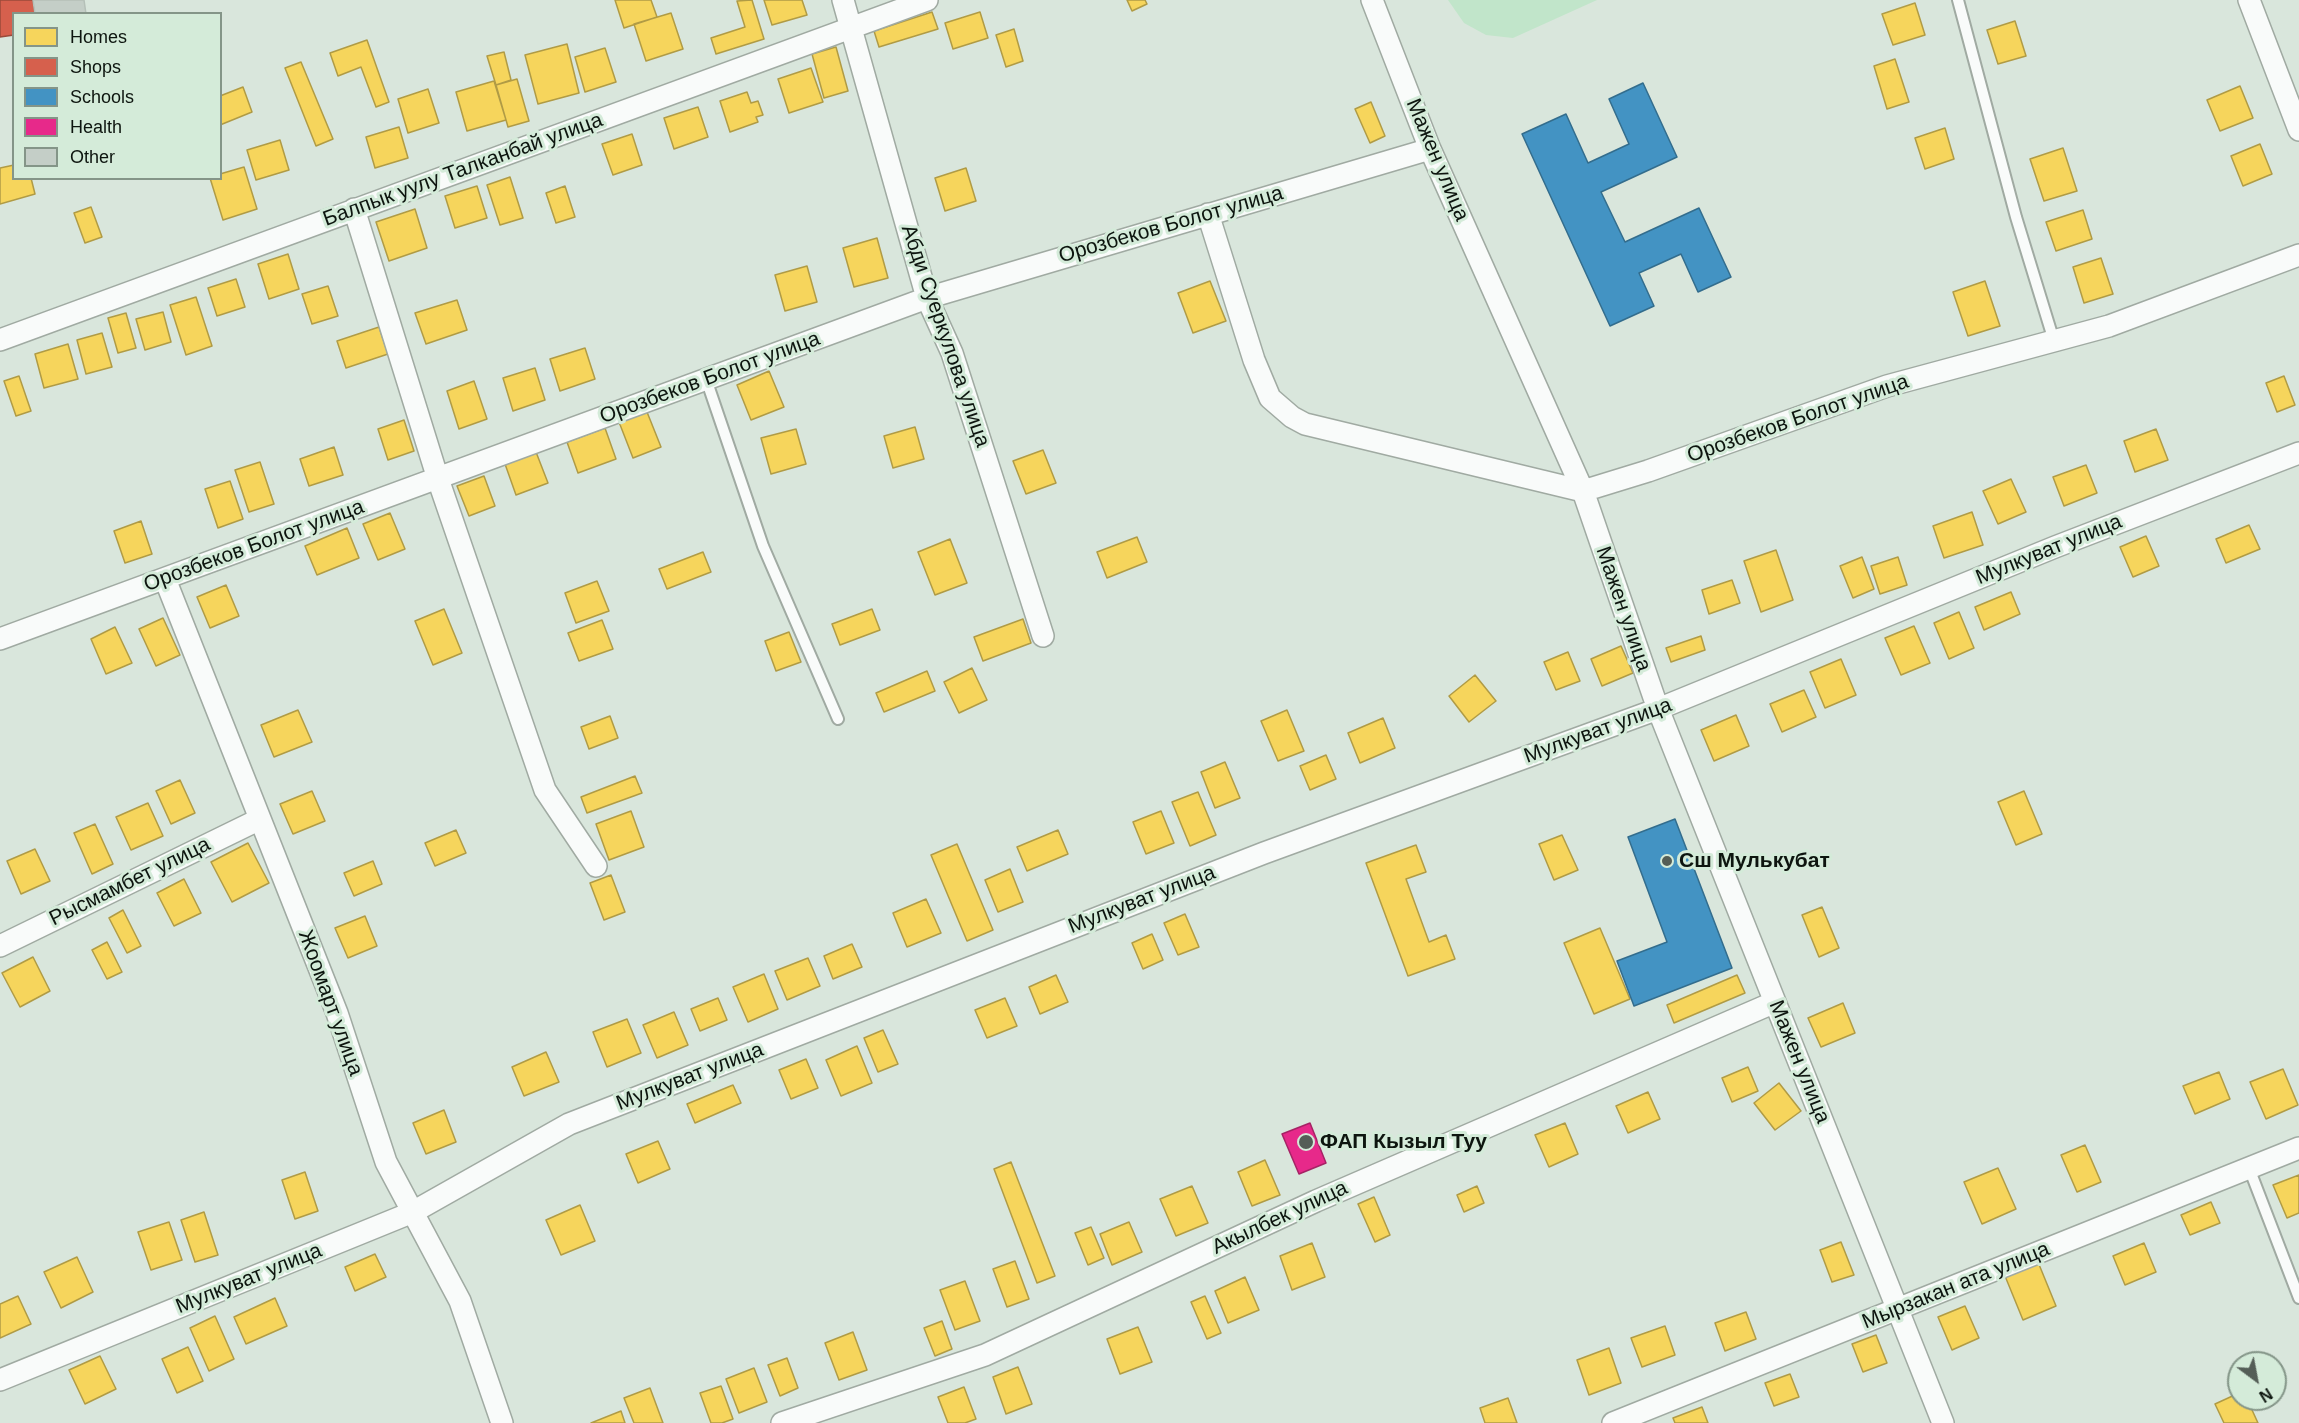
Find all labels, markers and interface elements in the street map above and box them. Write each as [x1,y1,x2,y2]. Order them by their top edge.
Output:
legend [12,12,222,180]
text: Homes [70,27,127,47]
text: Shops [70,57,121,77]
text: Schools [70,87,134,107]
street label: Мажен улица [1400,95,1474,225]
street label: Балпык уулу Талканбай улица [320,108,606,232]
text: Health [70,117,122,137]
text: Other [70,147,115,167]
street label: Орозбеков Болот улица [1056,181,1286,269]
street label: Абди Суеркулова улица [895,222,995,450]
street label: Орозбеков Болот улица [597,326,823,430]
street label: Орозбеков Болот улица [1684,369,1912,469]
street label: Орозбеков Болот улица [141,494,367,598]
street label: Мулкуват улица [1972,509,2126,591]
street label: Мажен улица [1590,543,1656,675]
street label: Мулкуват улица [1521,693,1675,769]
street label: Рысмамбет улица [45,832,215,932]
place label: Сш Мулькубат [1679,848,1830,874]
marker: Сш Мулькубат [1660,854,1674,868]
street label: Мулкуват улица [1065,860,1219,940]
street label: Жоомарт улица [292,927,368,1079]
street label: Мажен улица [1763,997,1835,1127]
street label: Мулкуват улица [613,1037,767,1117]
place label: ФАП Кызыл Туу [1320,1129,1487,1155]
marker: ФАП Кызыл Туу [1297,1133,1315,1151]
street label: Акылбек улица [1208,1176,1352,1260]
street label: Мырзакан ата улица [1859,1237,2053,1335]
street label: Мулкуват улица [172,1238,326,1320]
north arrow [2227,1351,2287,1411]
text: N [2256,1385,2275,1405]

